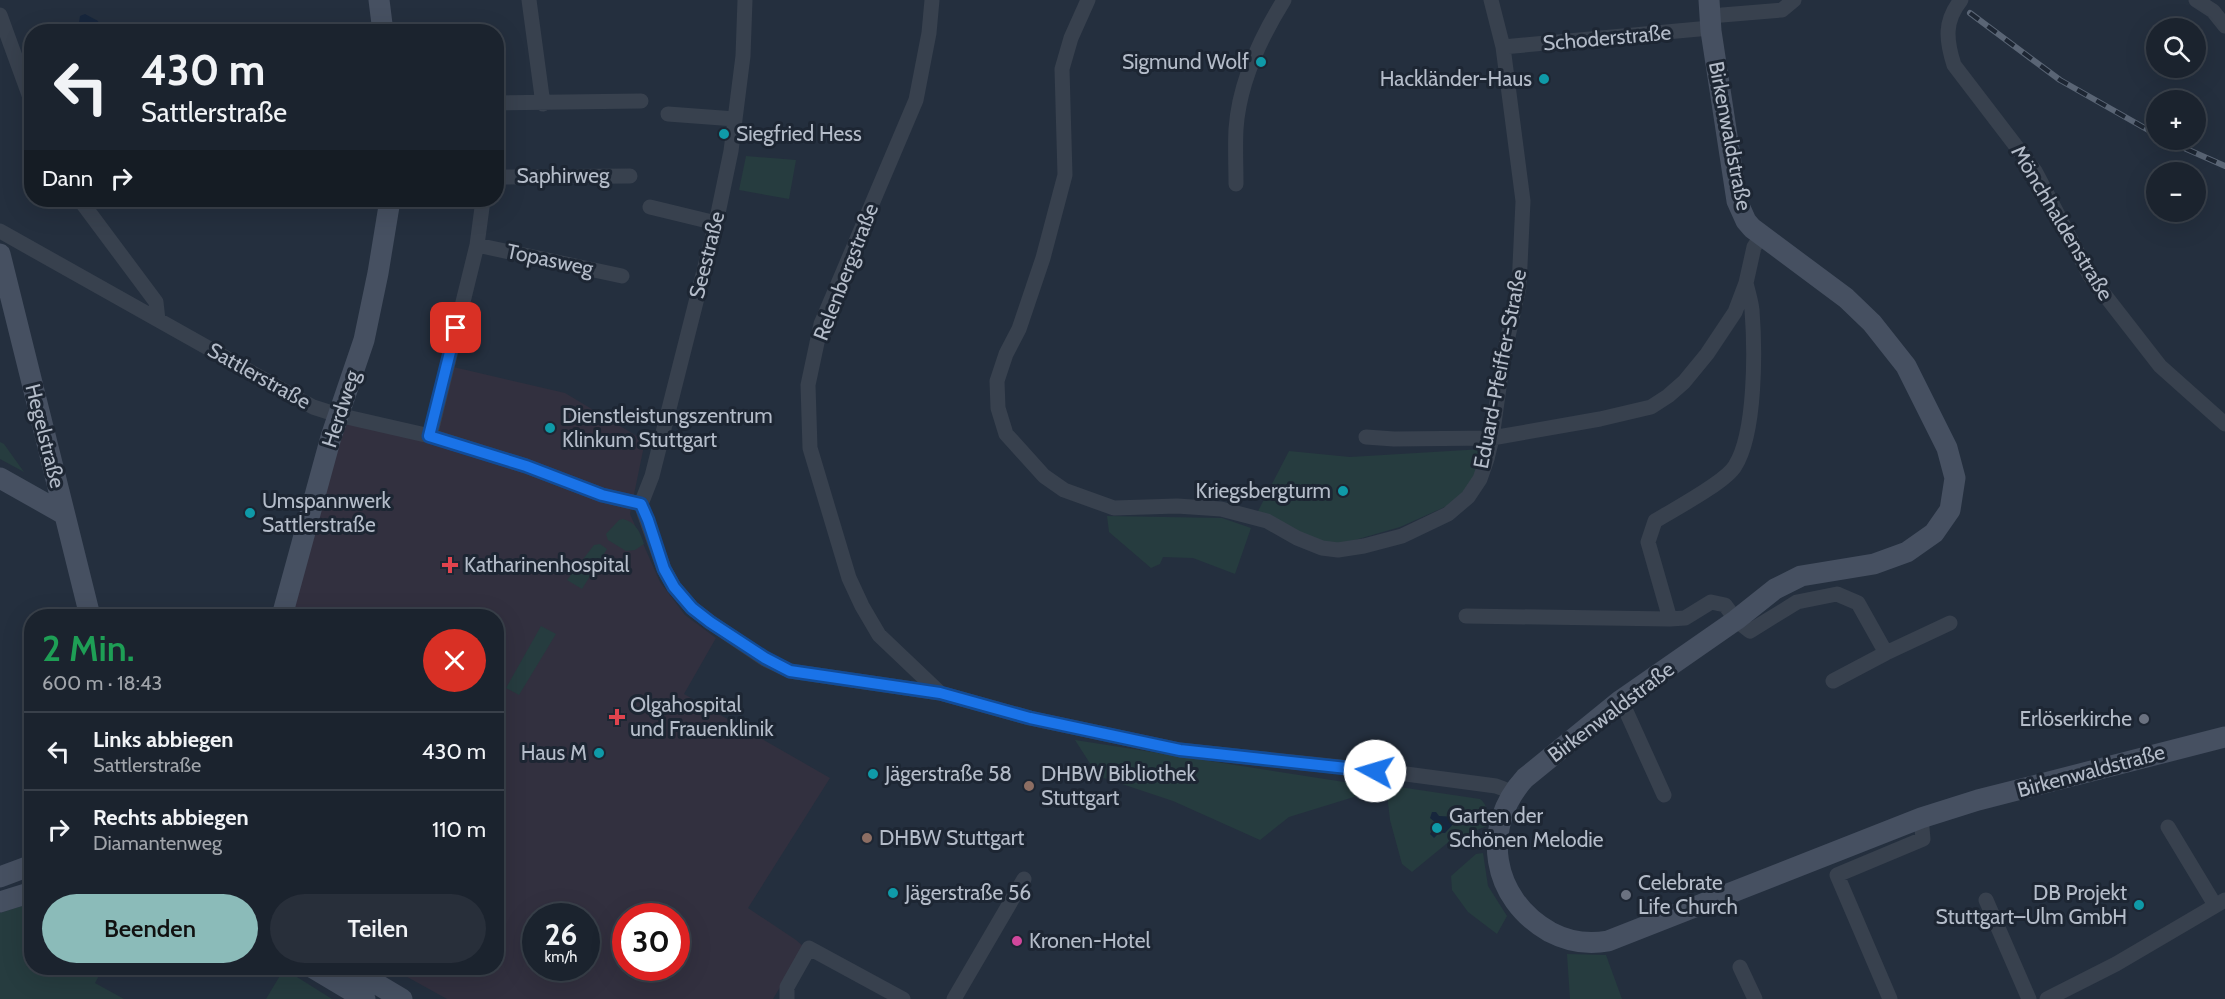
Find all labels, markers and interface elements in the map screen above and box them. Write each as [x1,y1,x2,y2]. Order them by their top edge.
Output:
map controls [2146,18,2206,222]
button: search [2146,18,2206,78]
street label: Schoderstraße [1542,19,1672,56]
text: 430 m [141,44,265,96]
icon: left [42,48,120,126]
place label: Sigmund Wolf [1122,49,1249,74]
marker: Sigmund Wolf [1254,55,1268,69]
street label: Birkenwaldstraße [1704,59,1757,213]
place label: Hackländer-Haus [1380,66,1532,91]
marker: Hackländer-Haus [1537,72,1551,86]
button: + [2146,90,2206,150]
text: Sattlerstraße [141,96,287,129]
place label: Siegfried Hess [736,121,862,146]
marker: Siegfried Hess [717,127,731,141]
street label: Mönchhaldenstraße [2006,141,2119,305]
icon: right [105,162,138,195]
button: − [2146,162,2206,222]
street label: Saphirweg [517,163,610,188]
text: Dann [42,165,93,192]
street label: Relenbergstraße [808,200,883,344]
street label: Seestraße [684,209,729,301]
street label: Topasweg [505,238,596,281]
street label: Eduard-Pfeiffer-Straße [1468,267,1531,471]
pin [430,302,481,353]
icon: arrive [439,311,472,344]
street label: Sattlerstraße [203,337,315,414]
street label: Herdweg [316,367,365,451]
street label: Hegelstraße [20,381,71,491]
place label: Dienstleistungszentrum Klinkum Stuttgart [562,403,773,452]
marker: Dienstleistungszentrum Klinkum Stuttgart [543,421,557,435]
place label: Kriegsbergturm [1196,478,1331,503]
marker: Kriegsbergturm [1336,484,1350,498]
place label: Umspannwerk Sattlerstraße [262,488,392,537]
marker: Umspannwerk Sattlerstraße [243,506,257,520]
place label: Katharinenhospital [464,552,630,577]
marker: Katharinenhospital [441,556,459,574]
text: 2 Min. [42,626,134,670]
button: close [423,629,486,692]
street label: Birkenwaldstraße [1543,656,1679,767]
text: 600 m · 18:43 [42,671,162,695]
place label: Olgahospital und Frauenklinik [630,692,774,741]
place label: Erlöserkirche [2020,706,2132,731]
marker: Olgahospital und Frauenklinik [608,708,626,726]
marker: Erlöserkirche [2137,712,2151,726]
text: Links abbiegen [93,726,233,753]
icon: left [42,735,75,768]
text: 430 m [422,738,486,765]
position arrow [1343,739,1407,803]
street label: Birkenwaldstraße [2014,739,2168,802]
place label: Haus M [521,740,587,765]
marker: Haus M [592,746,606,760]
text: Sattlerstraße [93,753,201,777]
place label: Jägerstraße 58 [884,761,1012,786]
place label: DHBW Bibliothek Stuttgart [1041,761,1197,810]
marker: Jägerstraße 58 [866,767,880,781]
marker: DHBW Bibliothek Stuttgart [1022,779,1036,793]
place label: Garten der Schönen Melodie [1449,803,1604,852]
text: Rechts abbiegen [93,804,249,831]
icon: right [42,813,75,846]
text: 110 m [432,816,486,843]
marker: Garten der Schönen Melodie [1430,821,1444,835]
place label: DHBW Stuttgart [879,825,1024,850]
text: Diamantenweg [93,831,222,855]
marker: DHBW Stuttgart [860,831,874,845]
place label: Celebrate Life Church [1638,870,1738,919]
place label: Jägerstraße 56 [904,880,1031,905]
place label: DB Projekt Stuttgart–Ulm GmbH [1936,880,2127,929]
marker: Jägerstraße 56 [886,886,900,900]
marker: Celebrate Life Church [1619,888,1633,902]
button: Beenden [42,894,258,963]
button: Teilen [270,894,486,963]
marker: DB Projekt Stuttgart–Ulm GmbH [2132,898,2146,912]
speed limit sign: 30 [612,903,690,981]
text: 26 [545,916,577,953]
place label: Kronen-Hotel [1029,928,1151,953]
marker: Kronen-Hotel [1010,934,1024,948]
text: km/h [545,948,577,966]

